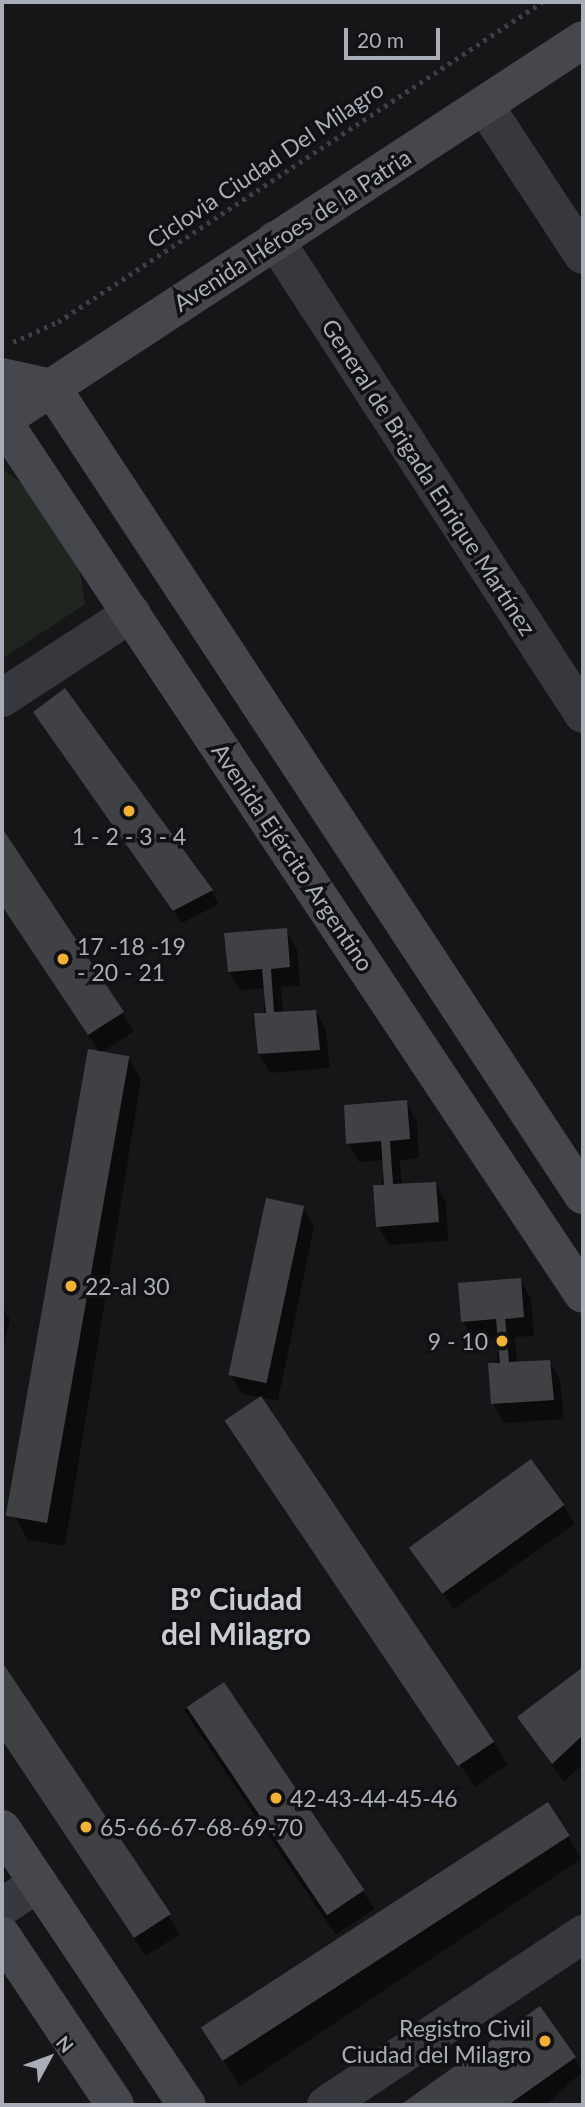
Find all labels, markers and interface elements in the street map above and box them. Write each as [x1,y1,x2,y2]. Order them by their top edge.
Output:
scale bar [347,14,443,58]
text: 20 m [357,27,404,52]
street label: Ciclovia Ciudad Del Milagro [142,75,388,253]
street label: Avenida Héroes de la Patria [168,143,416,317]
street label: General de Brigada Enrique Martínez [316,314,542,640]
street label: Avenida Ejército Argentino [206,738,380,976]
marker: 1 - 2 - 3 - 4 [121,803,137,819]
place label: 1 - 2 - 3 - 4 [72,822,186,850]
place label: 17 -18 -19 - 20 - 21 [77,932,186,986]
marker: 17 -18 -19 - 20 - 21 [55,951,71,967]
place label: 22-al 30 [85,1272,170,1300]
marker: 22-al 30 [63,1278,79,1294]
place label: 9 - 10 [428,1327,488,1355]
marker: 9 - 10 [494,1333,510,1349]
district label: Bº Ciudad del Milagro [151,1580,321,1650]
place label: 42-43-44-45-46 [290,1784,458,1812]
marker: 42-43-44-45-46 [268,1790,284,1806]
place label: 65-66-67-68-69-70 [100,1813,303,1841]
marker: 65-66-67-68-69-70 [78,1819,94,1835]
place label: Registro Civil Ciudad del Milagro [341,2014,531,2068]
north arrow [14,2023,84,2093]
text: N [52,2031,79,2057]
marker: Registro Civil Ciudad del Milagro [537,2033,553,2049]

